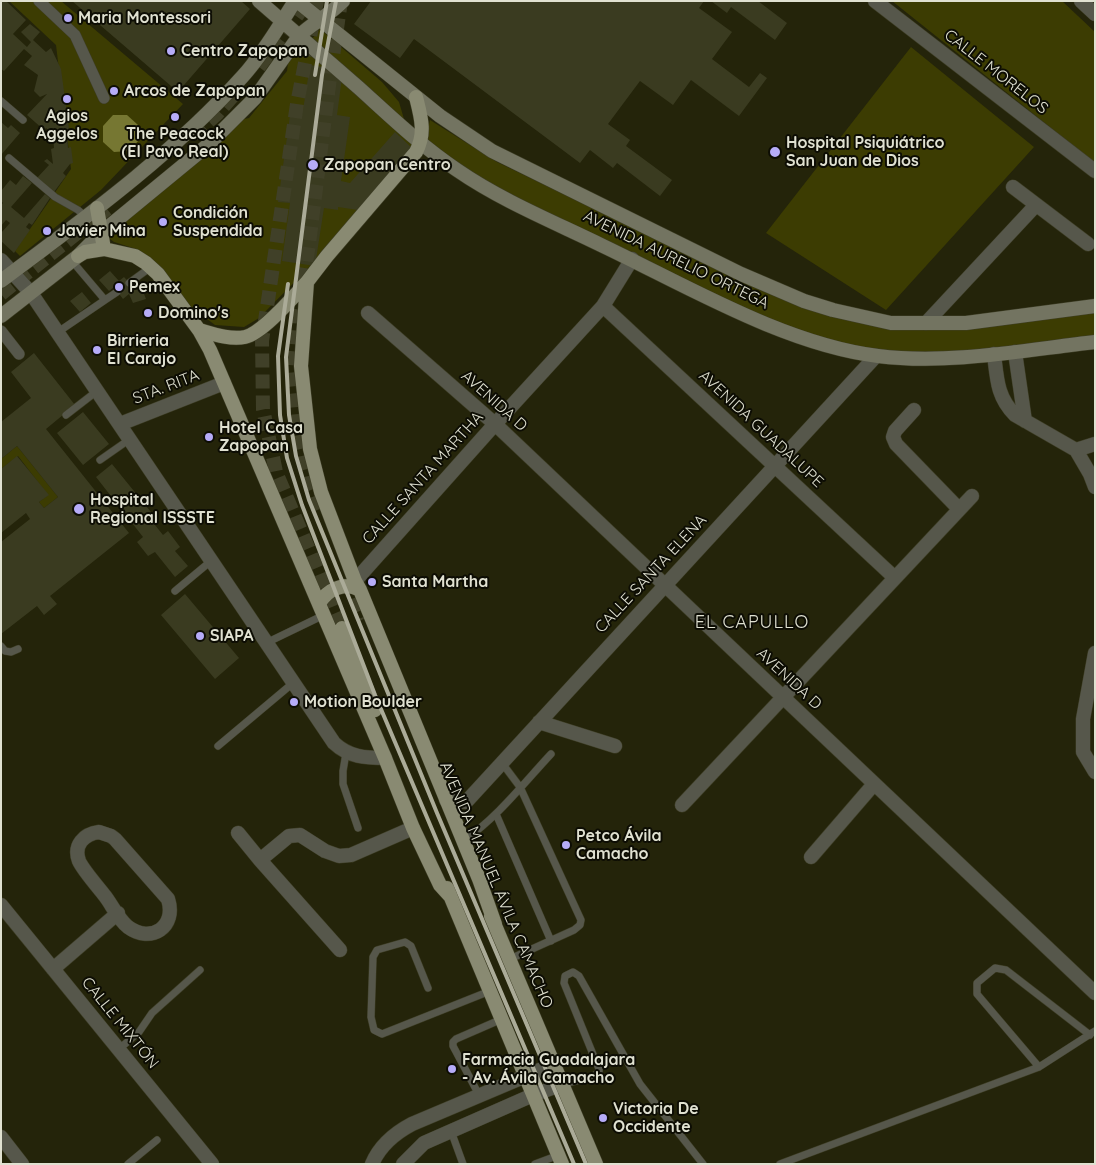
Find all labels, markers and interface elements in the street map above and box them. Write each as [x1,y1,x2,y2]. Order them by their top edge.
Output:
place label: Maria Montessori [78,8,211,28]
marker: Maria Montessori [62,12,74,24]
street label: CALLE MORELOS [940,26,1052,118]
place label: Centro Zapopan [181,41,308,61]
marker: Centro Zapopan [165,45,177,57]
place label: Arcos de Zapopan [124,81,265,101]
marker: Arcos de Zapopan [108,85,120,97]
marker: Agios Aggelos [61,93,73,105]
place label: Agios Aggelos [36,106,98,144]
marker: The Peacock (El Pavo Real) [169,111,181,123]
place label: The Peacock (El Pavo Real) [122,124,228,162]
place label: Hospital Psiquiátrico San Juan de Dios [786,133,944,171]
marker: Hospital Psiquiátrico San Juan de Dios [768,145,782,159]
place label: Zapopan Centro [324,155,451,175]
marker: Zapopan Centro [306,158,320,172]
place label: Condición Suspendida [173,203,263,241]
street label: AVENIDA AURELIO ORTEGA [580,207,772,313]
marker: Condición Suspendida [157,216,169,228]
place label: Javier Mina [57,221,146,241]
marker: Javier Mina [41,225,53,237]
place label: Pemex [129,277,180,297]
marker: Pemex [113,281,125,293]
place label: Domino's [158,303,229,323]
marker: Domino's [142,307,154,319]
place label: Birrieria El Carajo [107,331,176,369]
marker: Birrieria El Carajo [91,344,103,356]
street label: STA. RITA [130,366,202,408]
street label: AVENIDA D [457,366,531,436]
street label: AVENIDA GUADALUPE [695,366,827,492]
street label: CALLE SANTA MARTHA [359,408,487,548]
place label: Hotel Casa Zapopan [219,418,303,456]
marker: Hotel Casa Zapopan [203,431,215,443]
place label: Hospital Regional ISSSTE [90,490,215,528]
marker: Hospital Regional ISSSTE [72,502,86,516]
street label: CALLE SANTA ELENA [591,511,711,637]
place label: Santa Martha [382,572,488,592]
marker: Santa Martha [366,576,378,588]
district label: EL CAPULLO [694,612,810,634]
place label: SIAPA [210,626,253,646]
marker: SIAPA [194,630,206,642]
street label: AVENIDA D [753,644,825,714]
place label: Motion Boulder [304,692,422,712]
marker: Motion Boulder [288,696,300,708]
street label: AVENIDA MANUEL ÁVILA CAMACHO [435,759,557,1011]
place label: Petco Ávila Camacho [576,826,662,864]
marker: Petco Ávila Camacho [560,839,572,851]
street label: CALLE MIXTÓN [77,974,163,1072]
place label: Farmacia Guadalajara - Av. Ávila Camacho [462,1050,635,1088]
marker: Farmacia Guadalajara - Av. Ávila Camacho [446,1063,458,1075]
place label: Victoria De Occidente [613,1099,699,1137]
marker: Victoria De Occidente [597,1112,609,1124]

